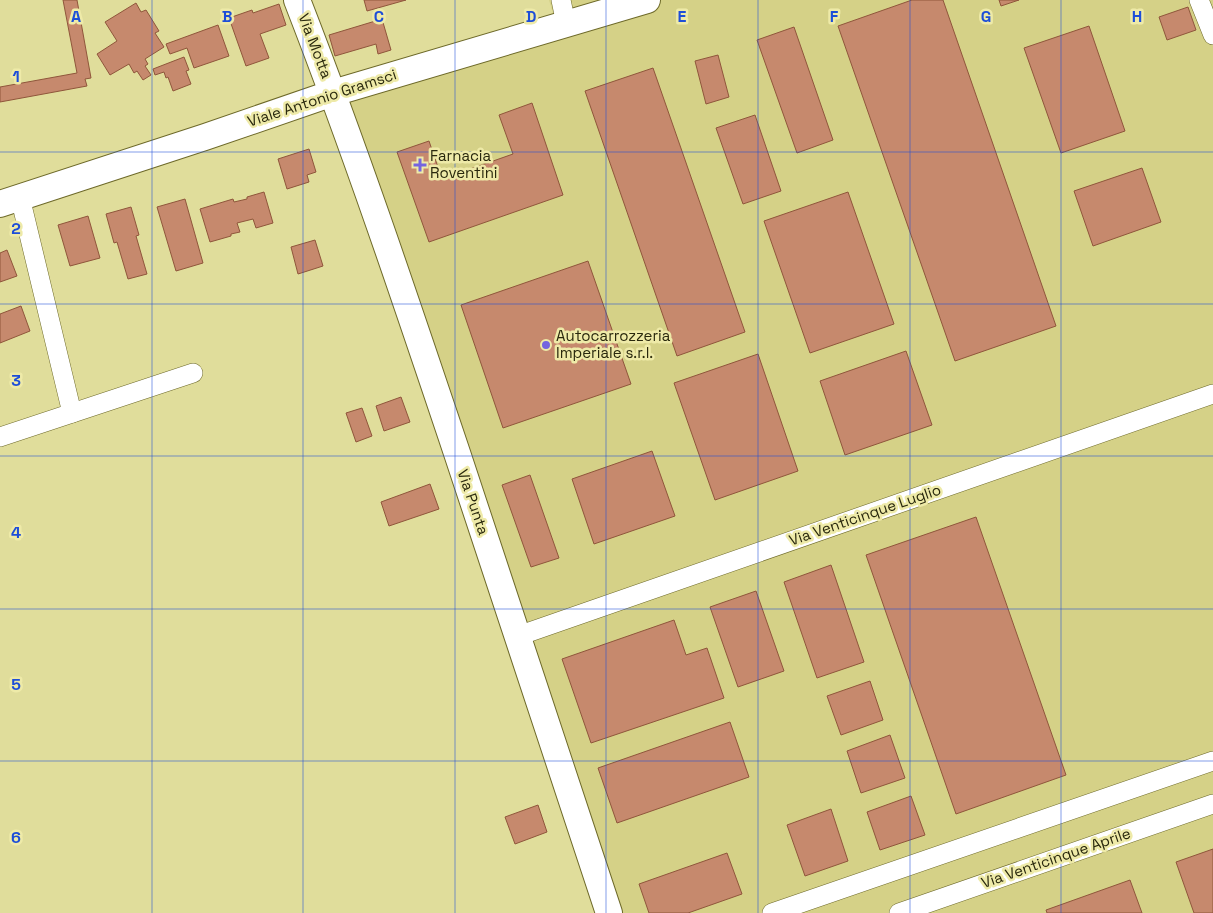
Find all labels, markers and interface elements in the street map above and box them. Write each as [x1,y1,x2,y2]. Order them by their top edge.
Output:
text: A [71,6,81,27]
text: B [222,6,232,27]
text: C [374,6,384,27]
text: D [526,6,536,27]
text: E [678,6,687,27]
text: F [830,6,839,27]
text: G [981,6,991,27]
text: H [1132,6,1142,27]
street label: Via Motta [294,11,337,81]
street label: Viale Antonio Gramsci [245,64,399,131]
text: 1 [12,66,20,87]
place label: Farnacia Roventini [430,146,498,182]
marker: Farnacia Roventini [414,159,426,171]
text: 2 [11,218,21,239]
place label: Autocarrozzeria Imperiale s.r.l. [556,326,671,362]
marker: Autocarrozzeria Imperiale s.r.l. [540,339,552,351]
text: 3 [11,370,21,391]
street label: Via Punta [453,467,494,537]
street label: Via Venticinque Luglio [786,480,943,549]
text: 4 [11,522,21,543]
text: 5 [11,674,21,695]
street label: Via Venticinque Aprile [979,823,1133,892]
text: 6 [11,827,21,848]

